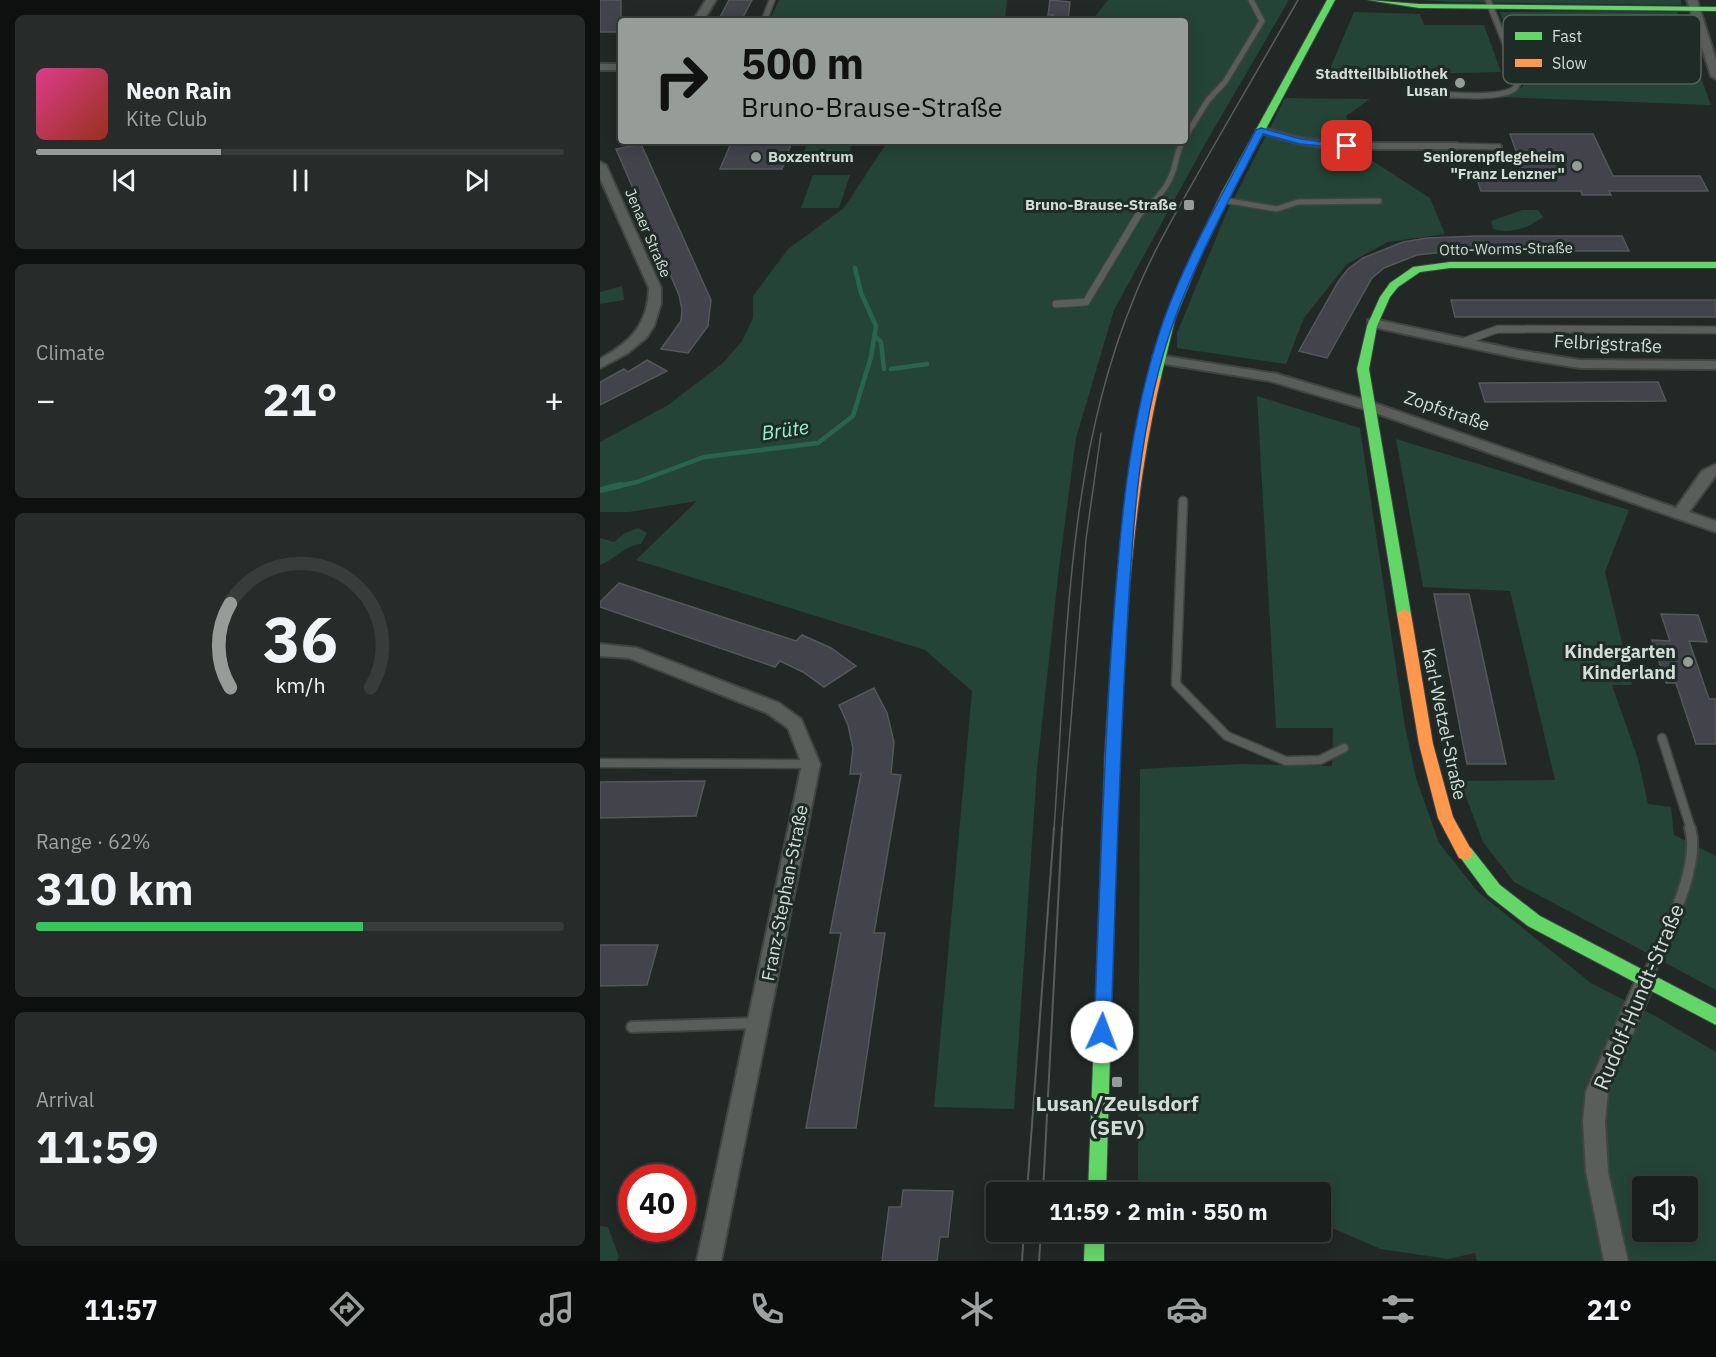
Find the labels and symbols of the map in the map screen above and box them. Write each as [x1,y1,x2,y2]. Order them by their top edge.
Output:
legend [1503,15,1701,84]
text: Fast [1552,26,1582,46]
text: Slow [1552,53,1587,73]
place label: Stadtteilbibliothek Lusan [1315,64,1448,100]
marker: Stadtteilbibliothek Lusan [1453,76,1467,90]
pin [1321,120,1372,171]
place label: Boxzentrum [768,147,854,166]
place label: Seniorenpflegeheim "Franz Lenzner" [1423,147,1565,183]
marker: Boxzentrum [749,150,763,164]
marker: Seniorenpflegeheim "Franz Lenzner" [1570,159,1584,173]
street label: Jenaer Straße [621,185,676,280]
place label: Bruno-Brause-Straße [1025,195,1177,214]
marker: Bruno-Brause-Straße [1182,198,1196,212]
street label: Otto-Worms-Straße [1439,238,1573,259]
street label: Felbrigstraße [1554,329,1663,358]
street label: Zopfstraße [1401,385,1493,436]
water label: Brüte [759,413,810,446]
place label: Kindergarten Kinderland [1564,640,1676,684]
street label: Karl-Wetzel-Straße [1417,646,1472,802]
marker: Kindergarten Kinderland [1681,655,1695,669]
street label: Franz-Stephan-Straße [756,803,813,983]
street label: Rudolf-Hundt-Straße [1586,899,1690,1094]
position arrow [1070,1000,1134,1064]
marker: Lusan/Zeulsdorf (SEV) [1110,1075,1124,1089]
place label: Lusan/Zeulsdorf (SEV) [1035,1089,1199,1141]
speed limit sign: 40 [618,1164,696,1242]

